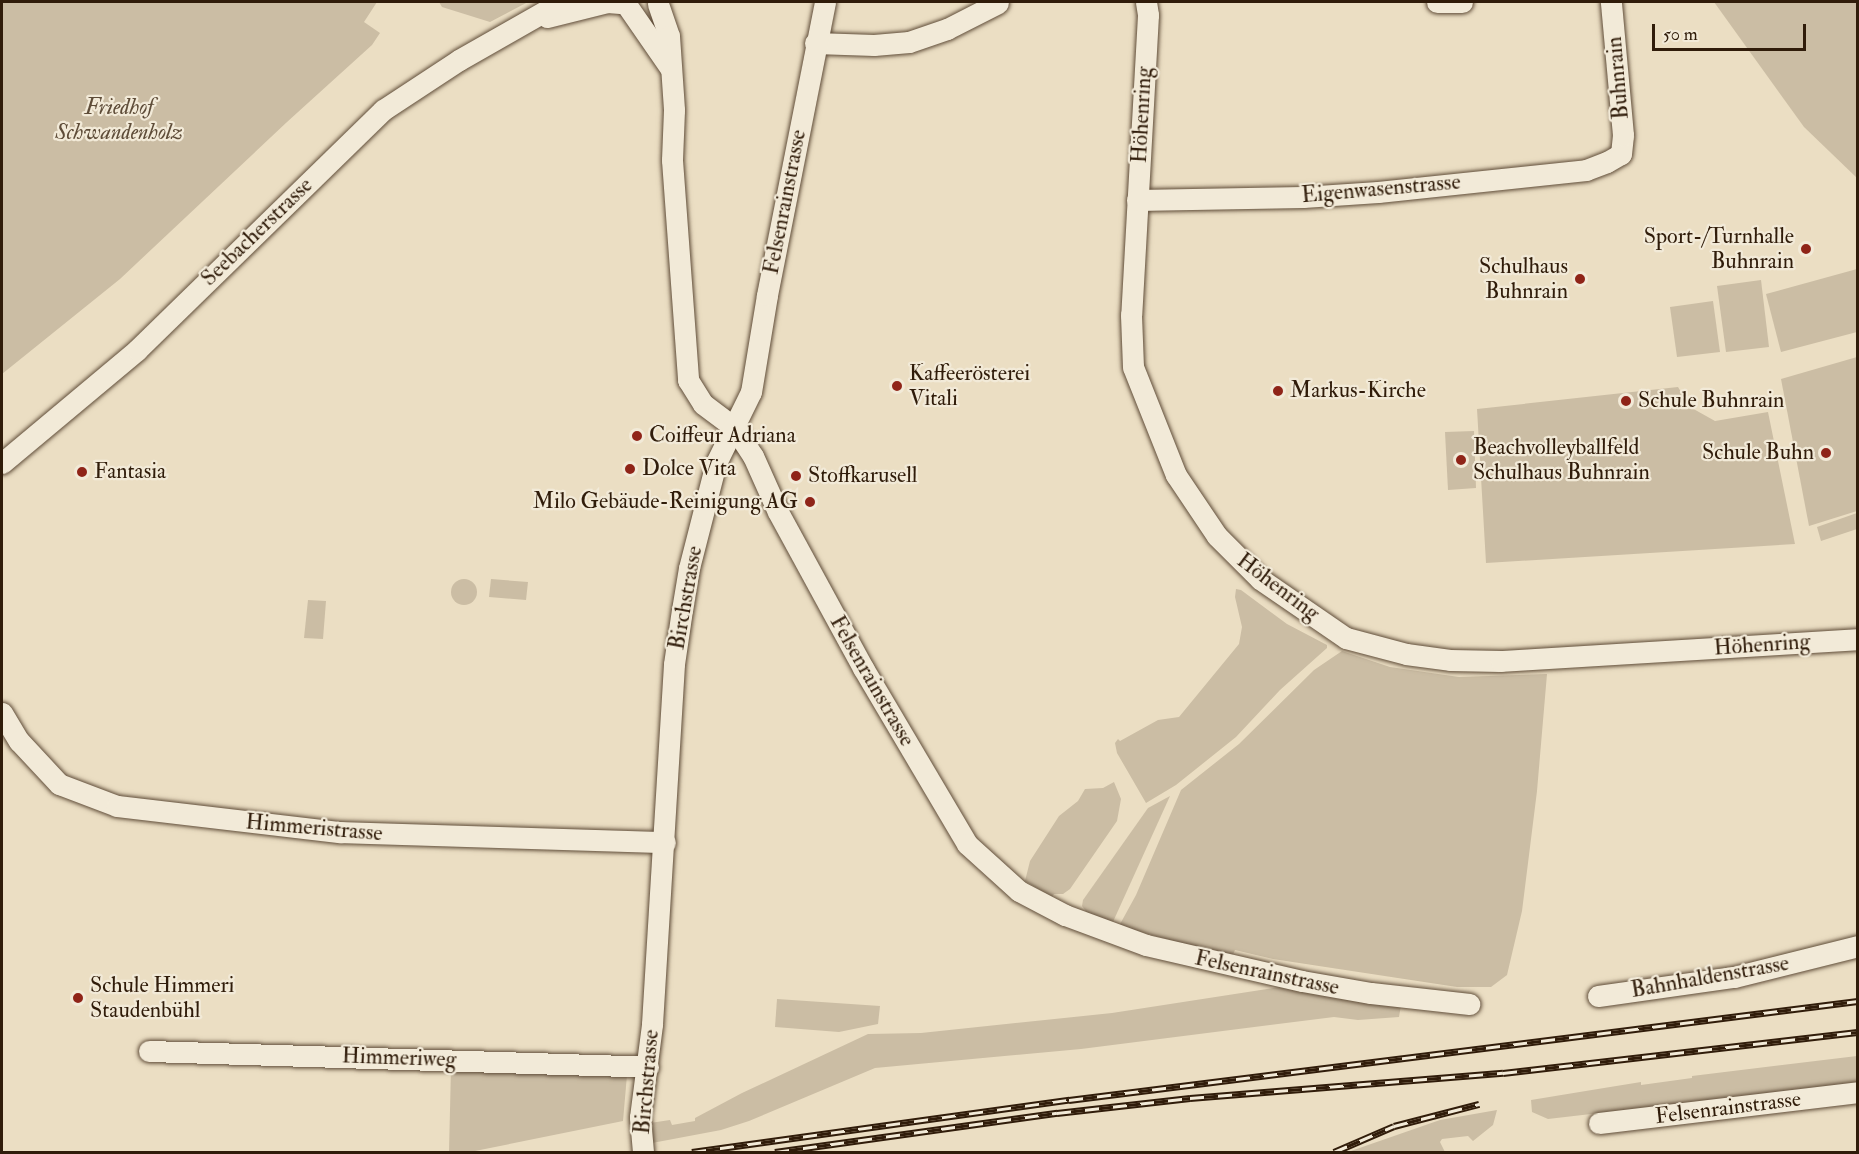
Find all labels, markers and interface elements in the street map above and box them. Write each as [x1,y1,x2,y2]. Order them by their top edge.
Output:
scale bar [1655,12,1810,50]
text: 50 m [1663,23,1698,46]
street label: Buhnrain [1601,35,1635,121]
street label: Höhenring [1126,66,1158,164]
park label: Friedhof Schwandenholz [55,94,183,146]
street label: Felsenrainstrasse [758,127,812,277]
street label: Eigenwasenstrasse [1300,169,1462,209]
street label: Seebacherstrasse [196,172,318,292]
place label: Sport-/Turnhalle Buhnrain [1644,223,1794,274]
marker: Sport-/Turnhalle Buhnrain [1799,242,1813,256]
place label: Schulhaus Buhnrain [1479,253,1568,304]
marker: Schulhaus Buhnrain [1573,272,1587,286]
place label: Kaffeerösterei Vitali [909,360,1030,412]
place label: Markus-Kirche [1290,378,1426,404]
marker: Kaffeerösterei Vitali [890,379,904,393]
marker: Markus-Kirche [1271,384,1285,398]
place label: Schule Buhnrain [1638,388,1784,414]
marker: Schule Buhnrain [1619,394,1633,408]
place label: Coiffeur Adriana [649,423,796,449]
marker: Coiffeur Adriana [630,429,644,443]
place label: Beachvolleyballfeld Schulhaus Buhnrain [1473,434,1650,486]
place label: Schule Buhn [1702,440,1814,466]
marker: Schule Buhn [1819,446,1833,460]
marker: Beachvolleyballfeld Schulhaus Buhnrain [1454,453,1468,467]
place label: Dolce Vita [642,456,736,482]
place label: Fantasia [94,459,166,485]
marker: Dolce Vita [623,462,637,476]
place label: Stoffkarusell [808,463,917,489]
marker: Fantasia [75,465,89,479]
marker: Stoffkarusell [789,469,803,483]
place label: Milo Gebäude-Reinigung AG [533,489,798,515]
marker: Milo Gebäude-Reinigung AG [803,495,817,509]
street label: Birchstrasse [664,544,708,652]
street label: Höhenring [1232,547,1324,627]
street label: Felsenrainstrasse [824,611,920,751]
street label: Höhenring [1713,628,1811,662]
street label: Himmeristrasse [244,809,384,847]
street label: Felsenrainstrasse [1192,945,1342,1001]
street label: Bahnhaldenstrasse [1629,950,1791,1004]
place label: Schule Himmeri Staudenbühl [90,972,234,1023]
marker: Schule Himmeri Staudenbühl [71,991,85,1005]
street label: Birchstrasse [629,1029,665,1135]
street label: Himmeriweg [341,1043,457,1073]
street label: Felsenrainstrasse [1654,1086,1802,1130]

